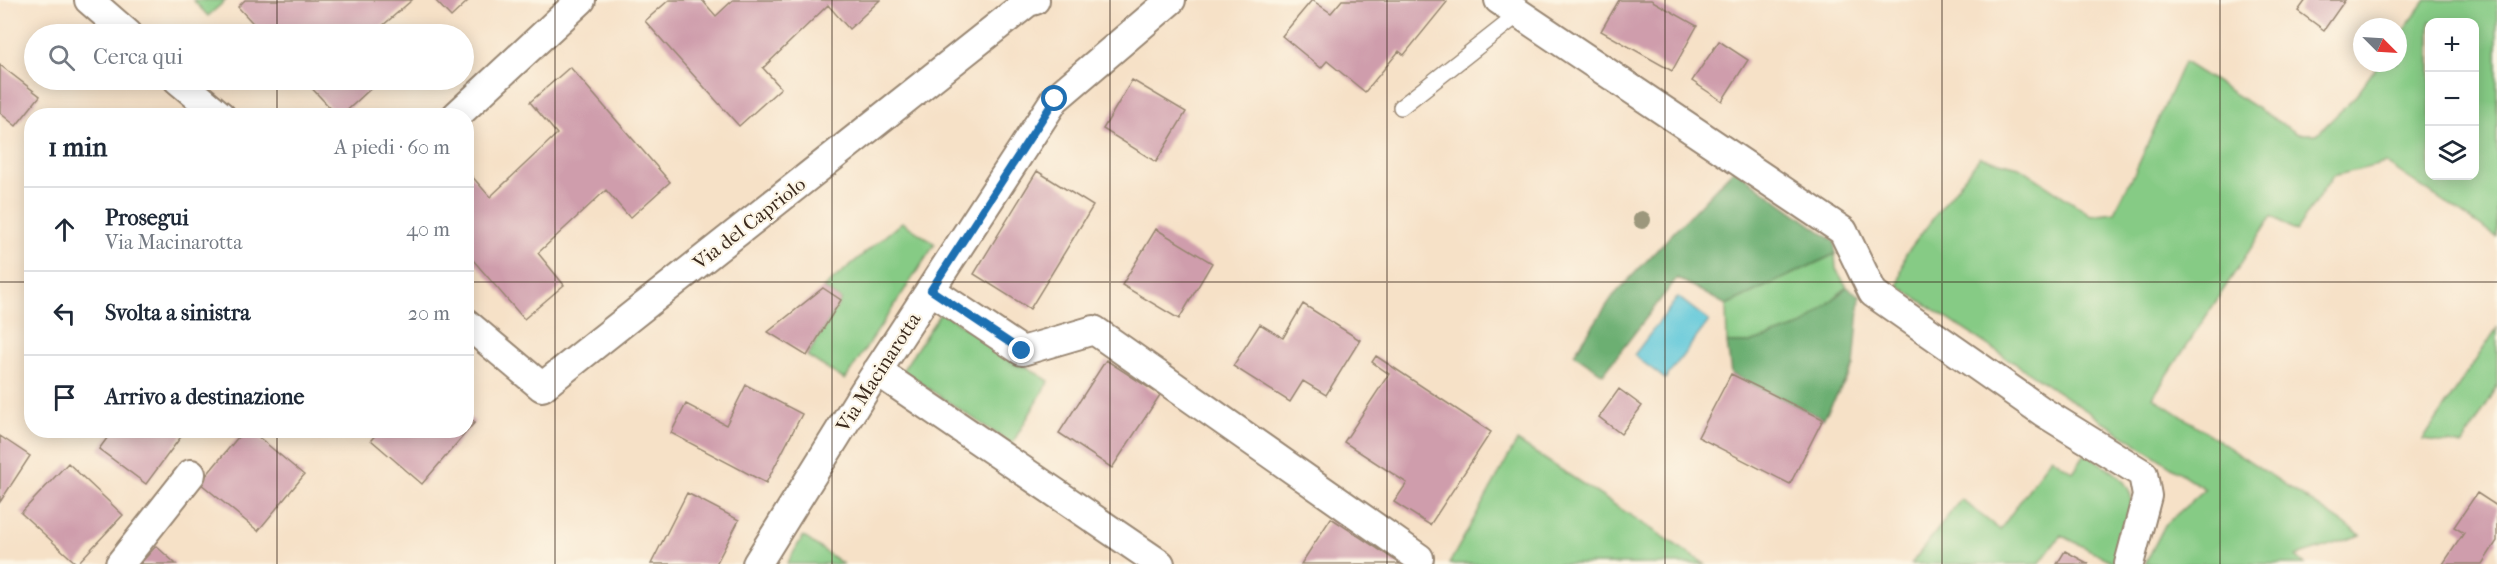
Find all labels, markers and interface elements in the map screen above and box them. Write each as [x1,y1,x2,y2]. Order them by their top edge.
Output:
north arrow [2353,18,2407,72]
map controls [2425,18,2479,180]
button: + [2425,18,2479,72]
search box [24,24,474,90]
icon: search [45,41,78,74]
text: Cerca qui [93,44,183,70]
button: − [2425,72,2479,126]
route start [1041,85,1067,111]
button: layers [2425,126,2479,180]
text: 1 min [48,132,107,163]
text: A piedi · 60 m [334,136,450,159]
street label: Via del Capriolo [688,172,810,275]
text: Prosegui [105,205,189,231]
icon: ahead [48,213,81,246]
text: 40 m [406,218,450,241]
text: Via Macinarotta [105,231,243,254]
icon: left [48,297,81,330]
text: Svolta a sinistra [105,300,250,326]
text: 20 m [408,302,450,325]
street label: Via Macinarotta [831,308,926,437]
route end [1008,337,1034,363]
icon: arrive [48,381,81,414]
text: Arrivo a destinazione [105,384,304,410]

